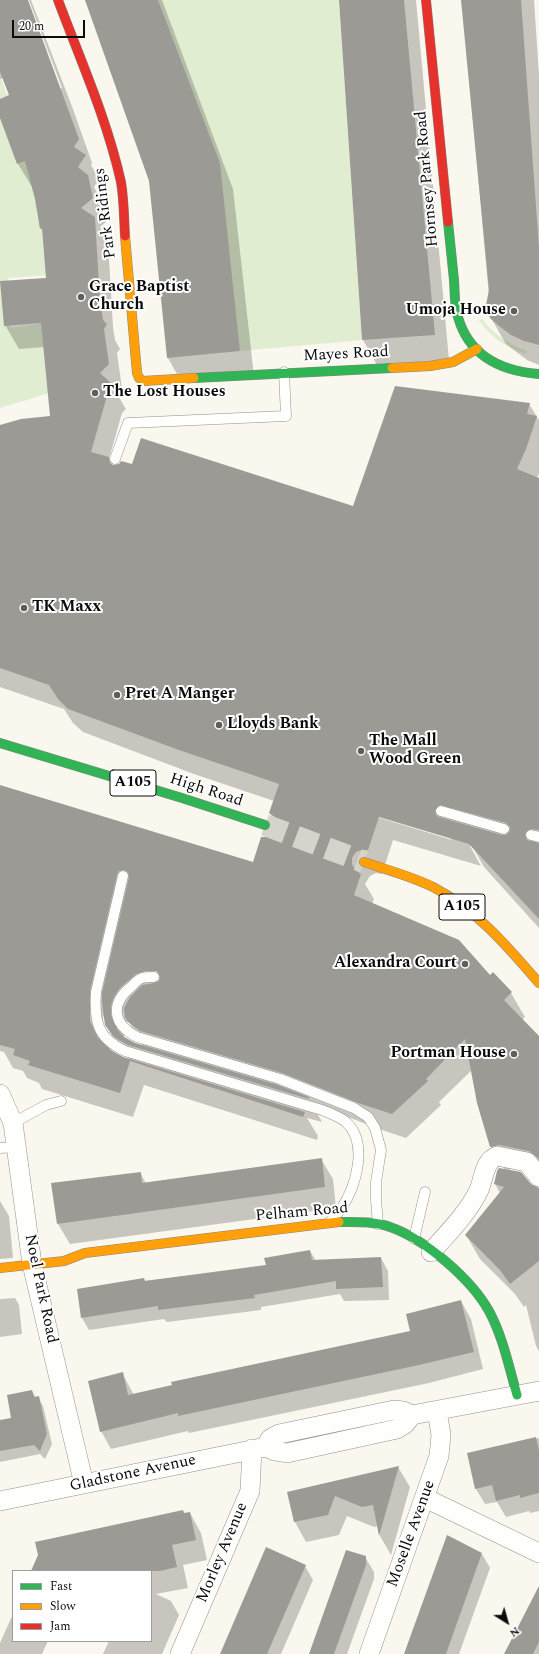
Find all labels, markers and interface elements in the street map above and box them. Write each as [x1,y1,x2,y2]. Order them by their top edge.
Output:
scale bar [14,12,87,38]
text: 20 m [19,17,44,36]
street label: Hornsey Park Road [412,110,444,248]
street label: Park Ridings [91,167,121,259]
place label: Grace Baptist Church [89,278,190,316]
marker: Grace Baptist Church [76,292,86,302]
place label: Umoja House [406,301,506,321]
marker: Umoja House [509,306,519,316]
street label: Mayes Road [303,343,389,367]
place label: The Lost Houses [103,383,226,403]
marker: The Lost Houses [90,388,100,398]
place label: TK Maxx [32,598,101,618]
marker: TK Maxx [19,603,29,613]
place label: Pret A Manger [125,685,235,705]
marker: Pret A Manger [112,690,122,700]
place label: Lloyds Bank [227,715,319,735]
marker: Lloyds Bank [214,720,224,730]
place label: The Mall Wood Green [369,732,461,770]
marker: The Mall Wood Green [356,746,366,756]
road number: A105 [110,770,156,796]
street label: High Road [167,770,245,812]
road number: A105 [439,894,485,920]
place label: Alexandra Court [334,954,457,974]
marker: Alexandra Court [460,959,470,969]
place label: Portman House [390,1044,506,1064]
marker: Portman House [509,1049,519,1059]
street label: Pelham Road [255,1199,349,1227]
street label: Noel Park Road [19,1233,61,1345]
street label: Gladstone Avenue [68,1451,198,1497]
street label: Moselle Avenue [384,1478,440,1590]
street label: Morley Avenue [193,1500,253,1606]
legend [12,1570,152,1642]
text: Fast [50,1577,72,1596]
text: Slow [50,1597,75,1616]
north arrow [487,1602,527,1642]
text: Jam [50,1617,71,1636]
text: N [506,1622,523,1641]

